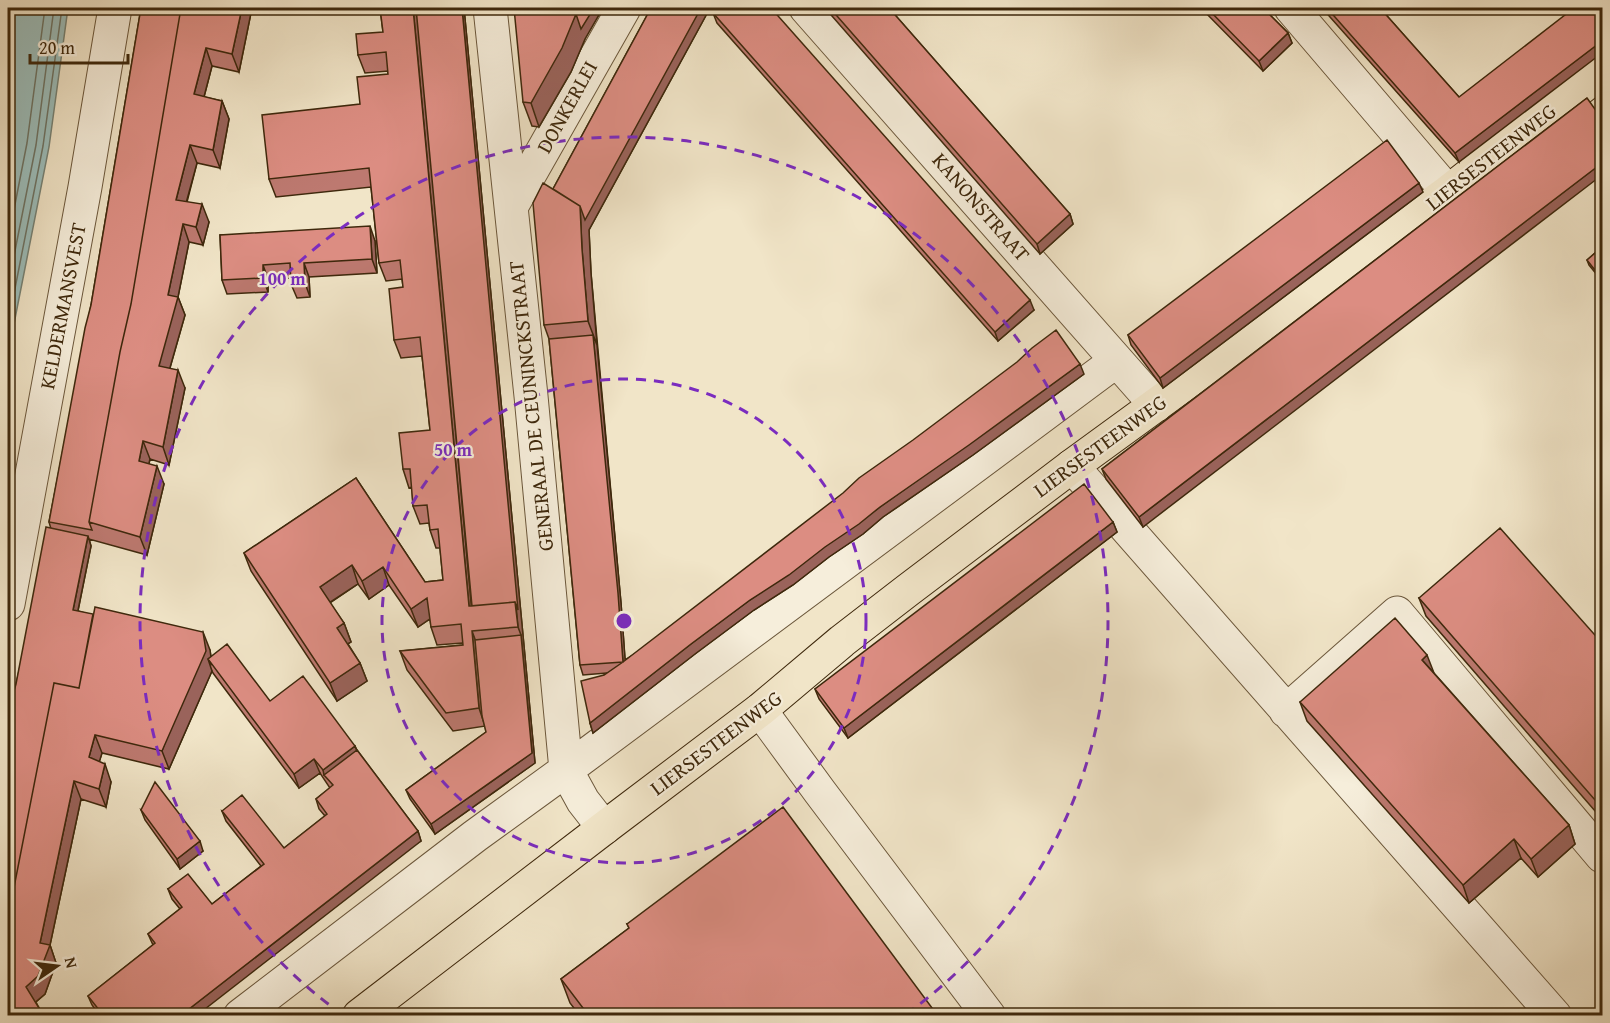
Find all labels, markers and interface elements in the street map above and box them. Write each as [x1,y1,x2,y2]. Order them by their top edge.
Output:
scale bar [30,27,128,65]
text: 20 m [39,34,75,61]
street label: DONKERLEI [528,55,605,159]
street label: LIERSESTEENWEG [1419,96,1563,218]
street label: KANONSTRAAT [925,145,1038,268]
street label: KELDERMANSVEST [31,220,94,392]
street label: GENERAAL DE CEUNINCKSTRAAT [500,259,561,553]
text: 100 m [258,265,306,292]
street label: LIERSESTEENWEG [1027,387,1173,505]
text: 50 m [434,436,473,463]
centre of rings [614,611,634,631]
street label: LIERSESTEENWEG [643,683,788,803]
north arrow [27,936,87,996]
text: N [59,954,85,971]

